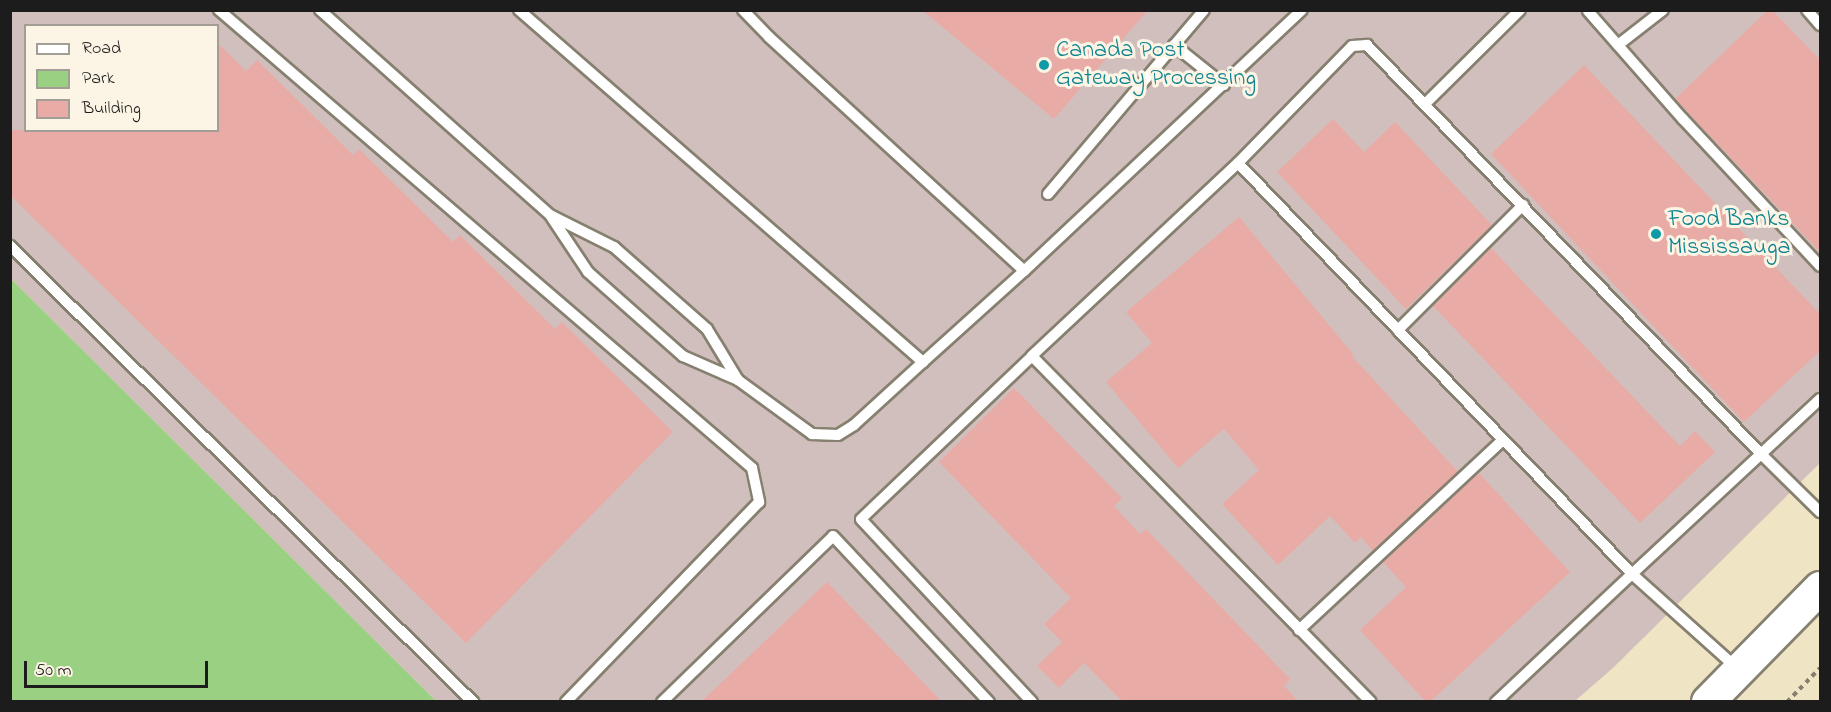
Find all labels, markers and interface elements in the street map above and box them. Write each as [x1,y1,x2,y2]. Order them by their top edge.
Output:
legend [24,24,219,132]
text: Road [82,36,121,62]
place label: Canada Post Gateway Processing [1056,37,1256,93]
marker: Canada Post Gateway Processing [1037,58,1051,72]
text: Park [82,66,115,92]
text: Building [82,96,141,122]
place label: Food Banks Mississauga [1668,206,1790,262]
marker: Food Banks Mississauga [1649,227,1663,241]
scale bar [27,649,212,687]
text: 50 m [35,658,72,684]

